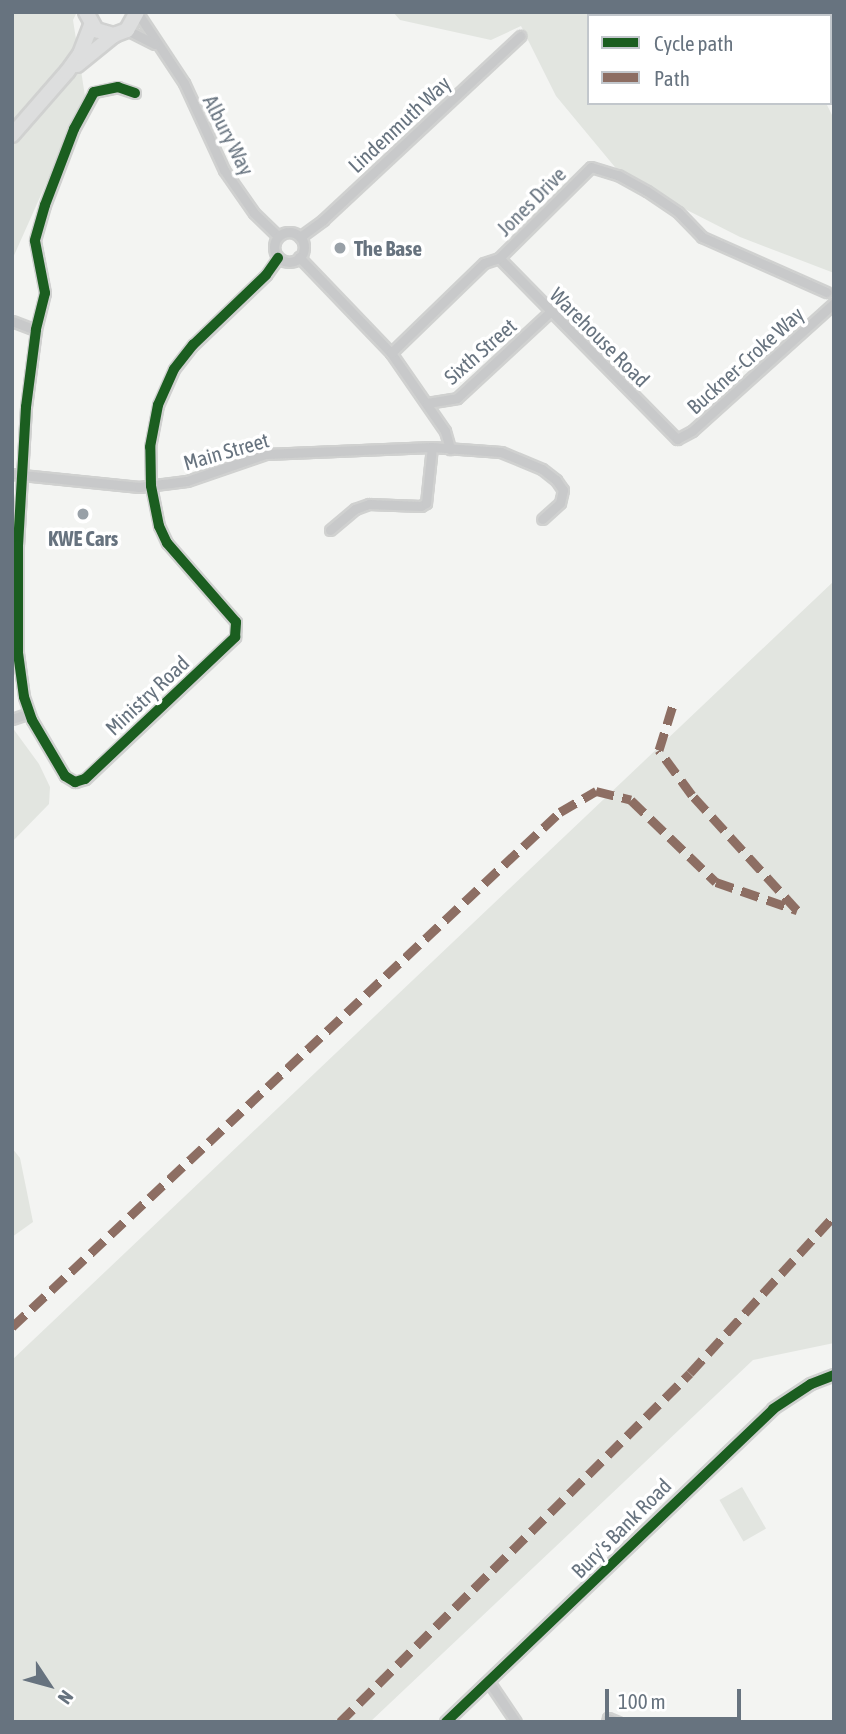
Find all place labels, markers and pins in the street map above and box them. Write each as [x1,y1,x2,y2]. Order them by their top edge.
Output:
place label: The Base [354,235,422,261]
marker: The Base [332,240,348,256]
marker: KWE Cars [75,506,91,522]
place label: KWE Cars [48,525,118,551]

